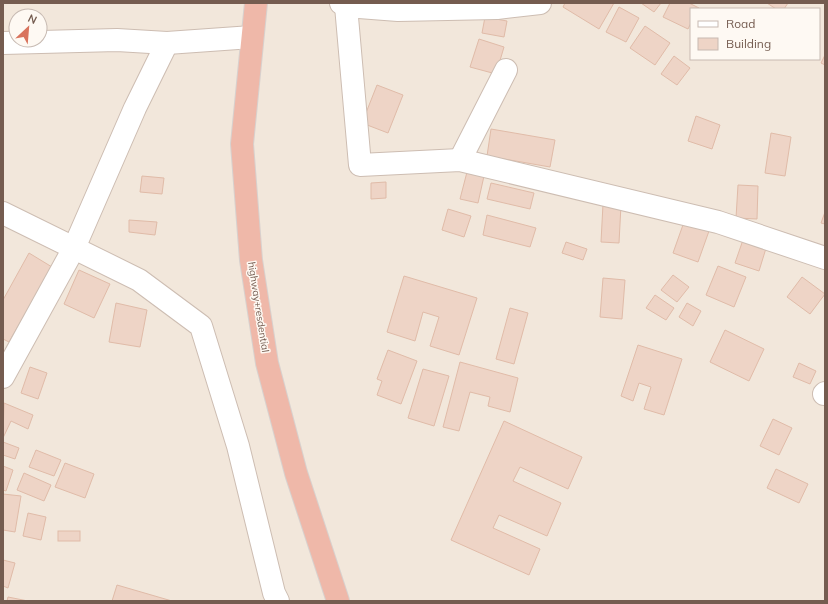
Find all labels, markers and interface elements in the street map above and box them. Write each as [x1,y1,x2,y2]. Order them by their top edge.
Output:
north arrow [8,8,48,48]
legend [690,8,820,60]
text: N [26,11,39,27]
text: Road [726,16,755,31]
text: Building [726,36,771,51]
street label: highway+resdential [245,261,272,353]

